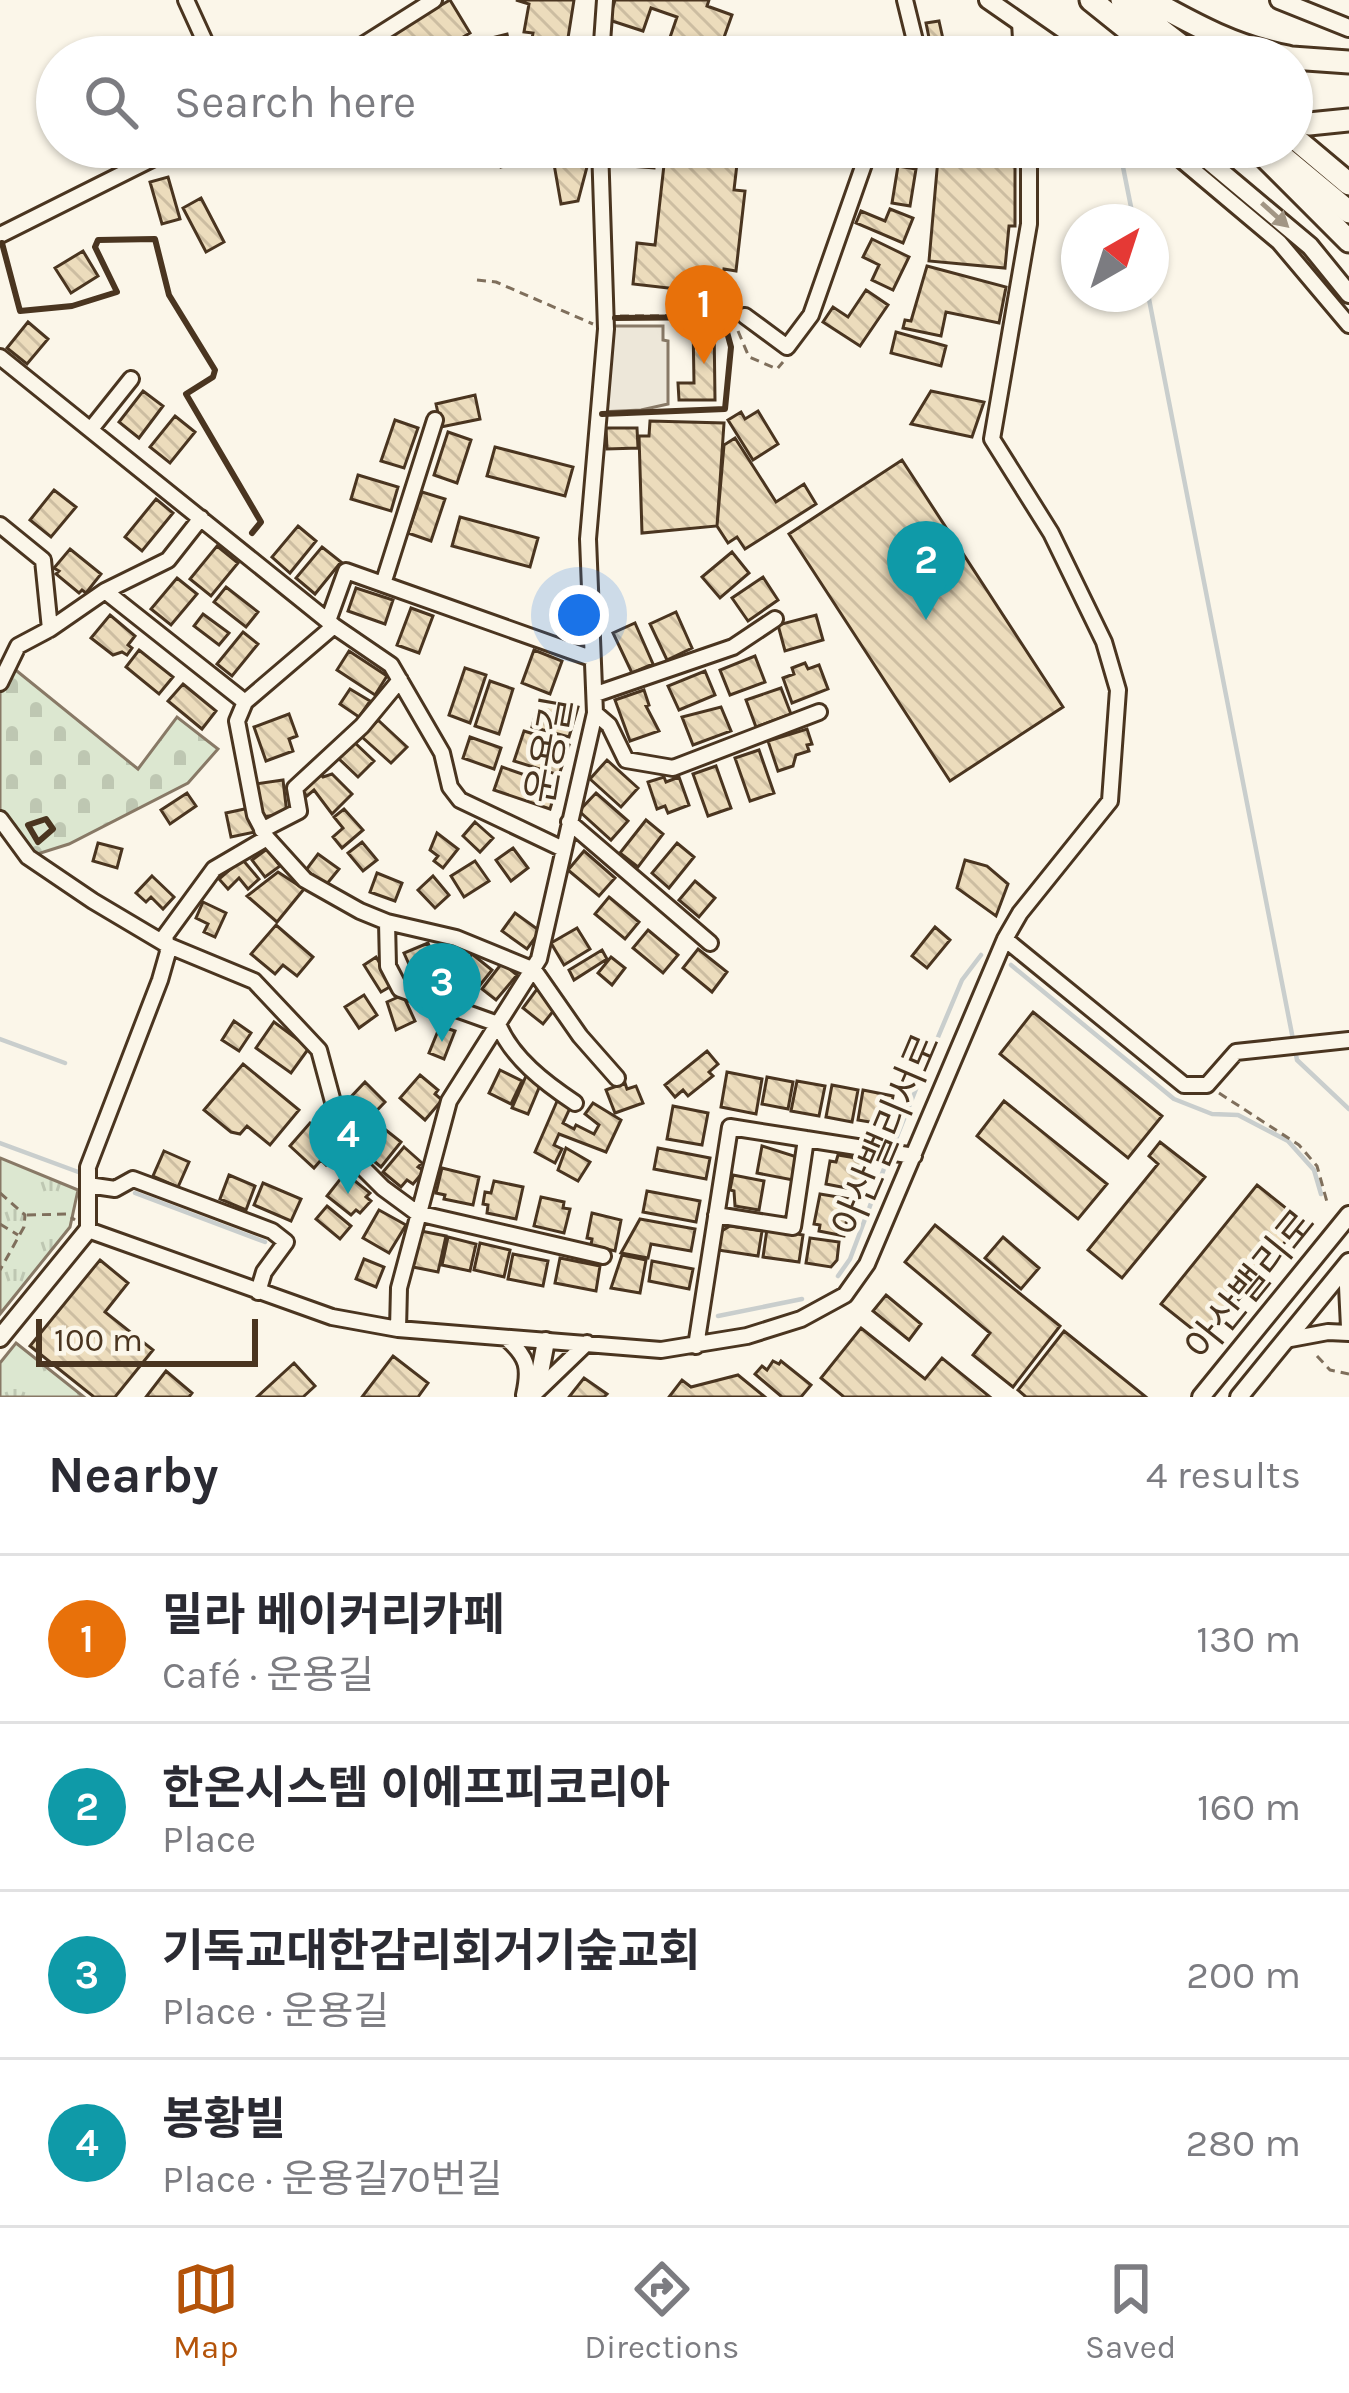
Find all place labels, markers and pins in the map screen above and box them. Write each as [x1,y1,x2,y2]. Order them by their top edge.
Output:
pin: 1 [665,265,743,364]
pin: 2 [887,521,965,620]
pin: 3 [403,943,481,1042]
pin: 4 [309,1095,387,1194]

